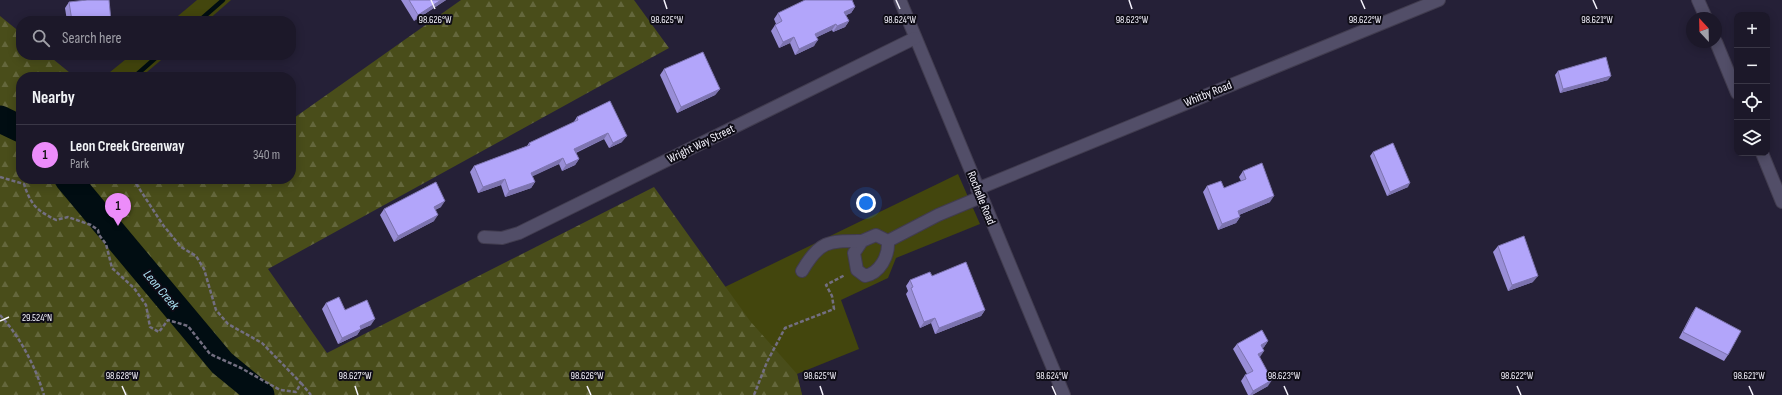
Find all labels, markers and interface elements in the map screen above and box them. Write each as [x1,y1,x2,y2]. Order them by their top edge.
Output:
north arrow [1686,12,1722,48]
map controls [1734,12,1770,156]
button: + [1734,12,1770,48]
text: 98.626°W [419,14,452,26]
text: 98.625°W [651,14,684,26]
text: 98.624°W [884,14,917,26]
text: 98.623°W [1116,14,1149,26]
text: 98.622°W [1349,14,1382,26]
text: 98.621°W [1581,14,1613,26]
search box [16,16,296,60]
icon: search [30,27,52,49]
text: Search here [62,29,122,48]
button: − [1734,48,1770,84]
street label: Whitby Road [1182,78,1234,110]
button: locate [1734,84,1770,120]
text: Nearby [32,88,75,108]
button: layers [1734,120,1770,156]
street label: Wright Way Street [665,121,737,167]
text: Leon Creek Greenway [70,137,184,156]
text: 1 [42,147,48,163]
text: 340 m [253,147,280,163]
text: Park [70,156,89,172]
street label: Rochelle Road [963,169,999,227]
pin: 1 [105,193,131,226]
your location [856,193,876,213]
water label: Leon Creek [140,267,183,314]
text: 29.524°N [22,312,52,324]
text: 98.628°W [106,370,139,382]
text: 98.627°W [339,370,372,382]
text: 98.626°W [571,370,604,382]
text: 98.625°W [804,370,837,382]
text: 98.624°W [1036,370,1069,382]
text: 98.623°W [1268,370,1301,382]
text: 98.622°W [1501,370,1534,382]
text: 98.621°W [1733,370,1765,382]

